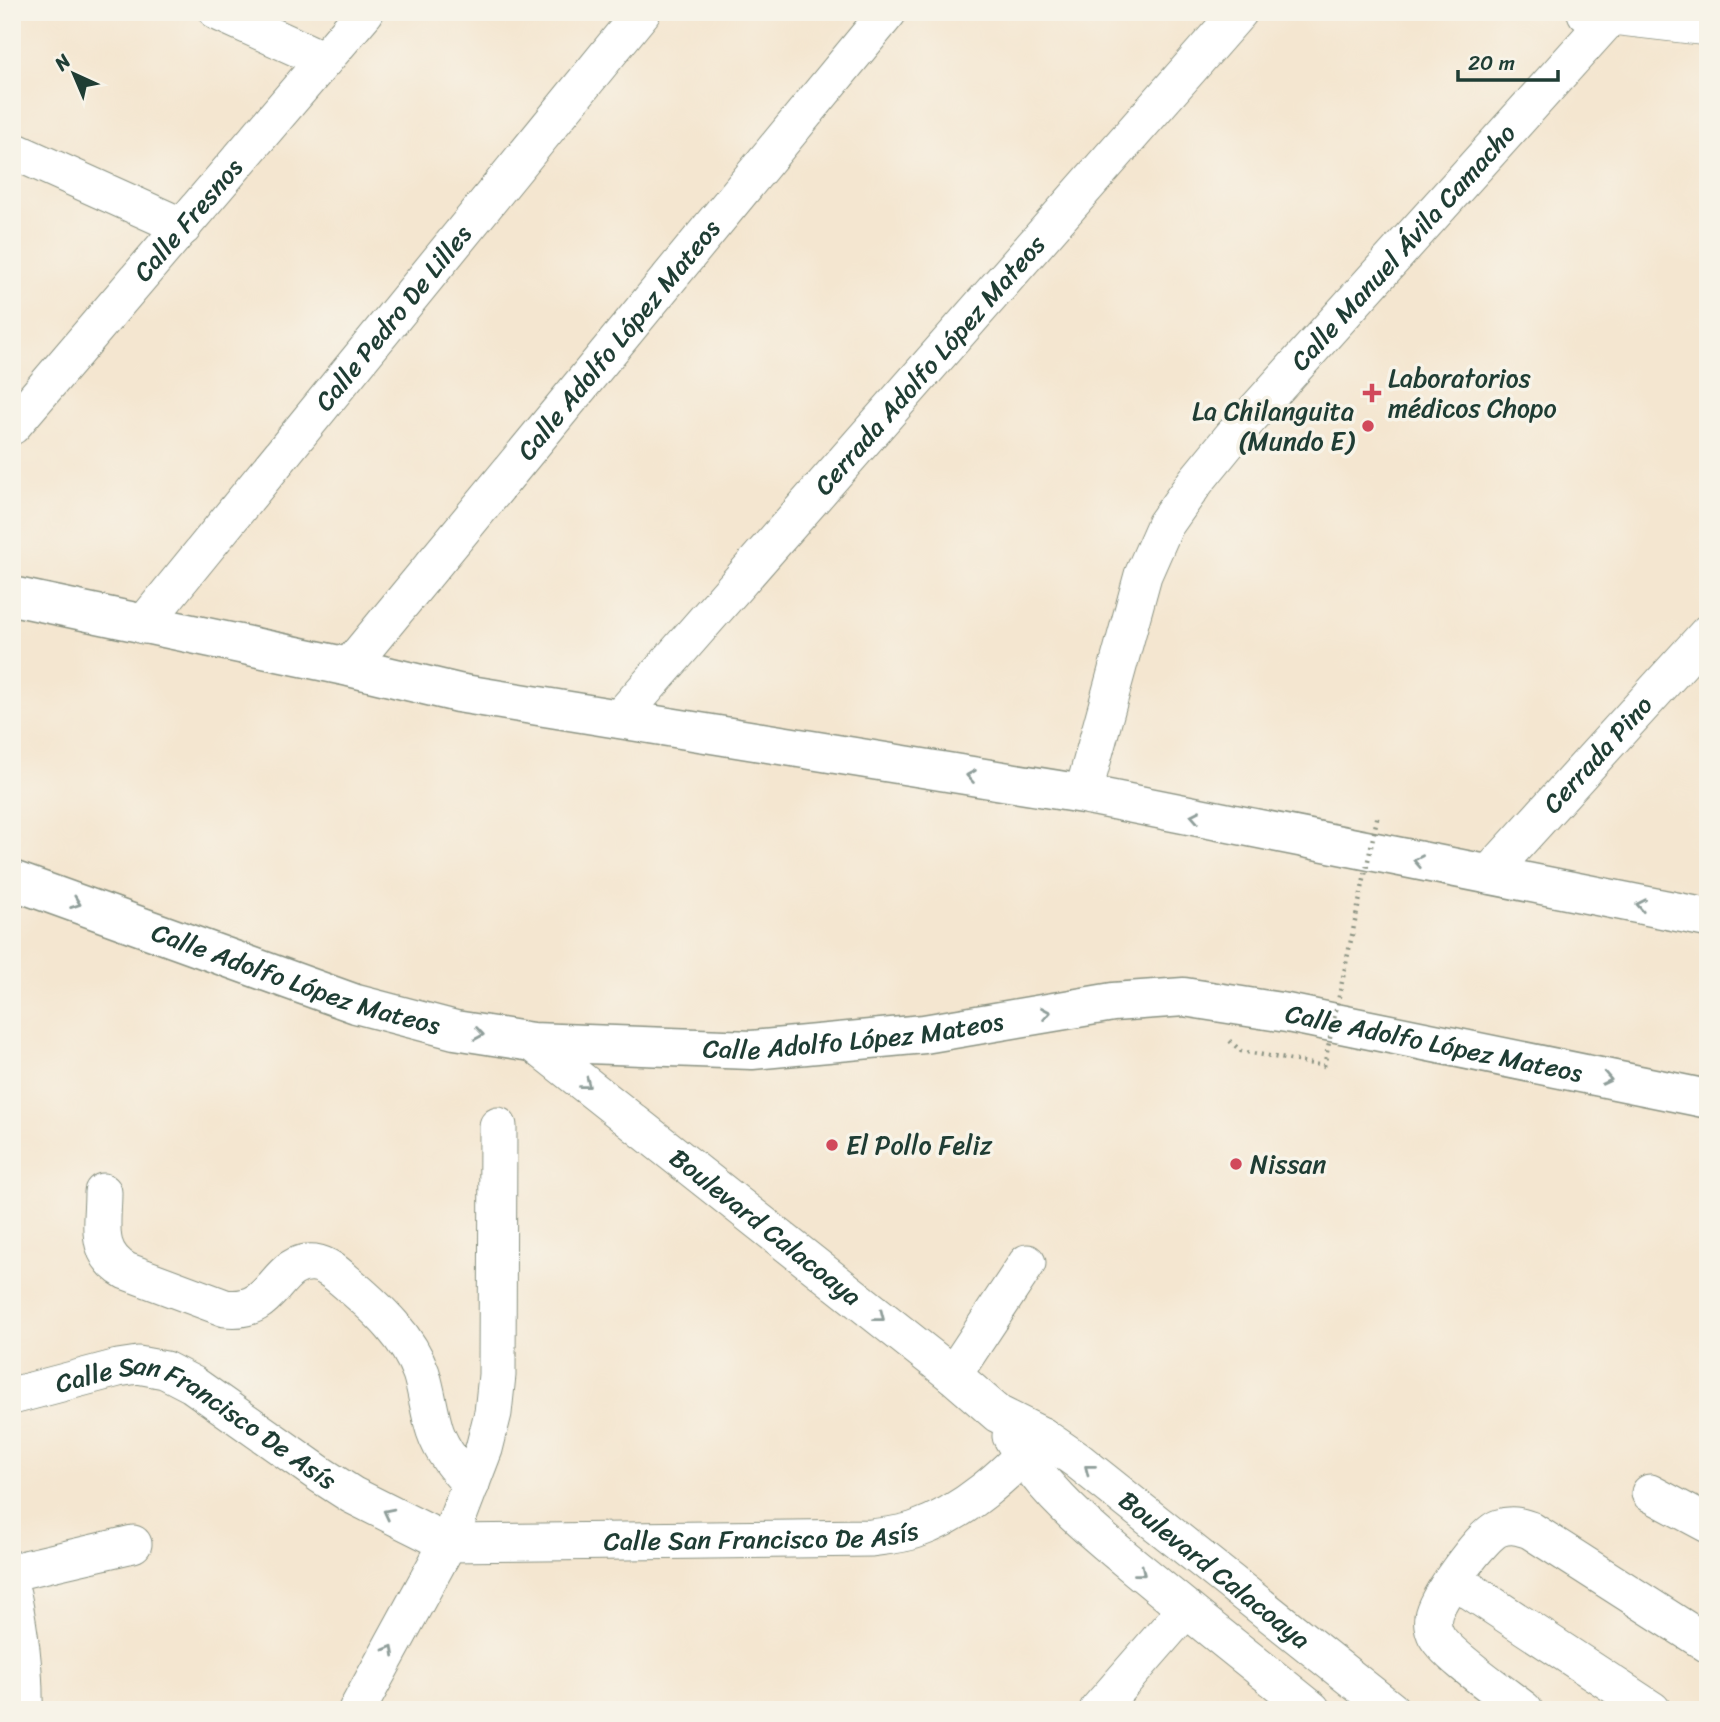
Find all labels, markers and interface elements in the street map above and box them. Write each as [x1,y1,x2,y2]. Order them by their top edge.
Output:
north arrow [38,38,108,108]
scale bar [1458,38,1557,82]
text: 20 m [1468,44,1515,82]
text: N [46,45,79,79]
street label: Calle Manuel Ávila Camacho [1279,112,1527,382]
street label: Calle Fresnos [121,147,255,292]
street label: Calle Adolfo López Mateos [505,208,732,471]
street label: Calle Pedro De Lilles [302,214,484,422]
street label: Cerrada Adolfo López Mateos [802,223,1058,506]
place label: Laboratorios médicos Chopo [1388,355,1557,431]
marker: Laboratorios médicos Chopo [1362,383,1382,403]
place label: La Chilanguita (Mundo E) [1192,388,1356,464]
marker: La Chilanguita (Mundo E) [1360,418,1376,434]
street label: Cerrada Pino [1531,684,1664,825]
one-way arrow [965,769,977,784]
one-way arrow [1189,810,1201,825]
one-way arrow [1412,854,1424,869]
one-way arrow [70,895,82,909]
one-way arrow [1635,898,1647,913]
street label: Calle Adolfo López Mateos [145,909,446,1048]
street label: Calle Adolfo López Mateos [1281,990,1587,1096]
street label: Calle Adolfo López Mateos [702,998,1007,1073]
one-way arrow [1040,1006,1052,1021]
one-way arrow [473,1026,485,1041]
one-way arrow [1601,1070,1613,1085]
one-way arrow [578,1076,590,1089]
place label: El Pollo Feliz [846,1122,993,1168]
street label: Boulevard Calacoaya [659,1136,872,1318]
marker: El Pollo Feliz [824,1137,840,1153]
place label: Nissan [1250,1141,1326,1187]
marker: Nissan [1228,1156,1244,1172]
one-way arrow [872,1308,884,1321]
street label: Calle San Francisco De Asís [50,1342,346,1502]
one-way arrow [1084,1464,1096,1477]
street label: Boulevard Calacoaya [1108,1478,1321,1661]
one-way arrow [383,1507,395,1521]
street label: Calle San Francisco De Asís [603,1507,925,1564]
one-way arrow [1133,1564,1146,1576]
one-way arrow [382,1645,395,1657]

